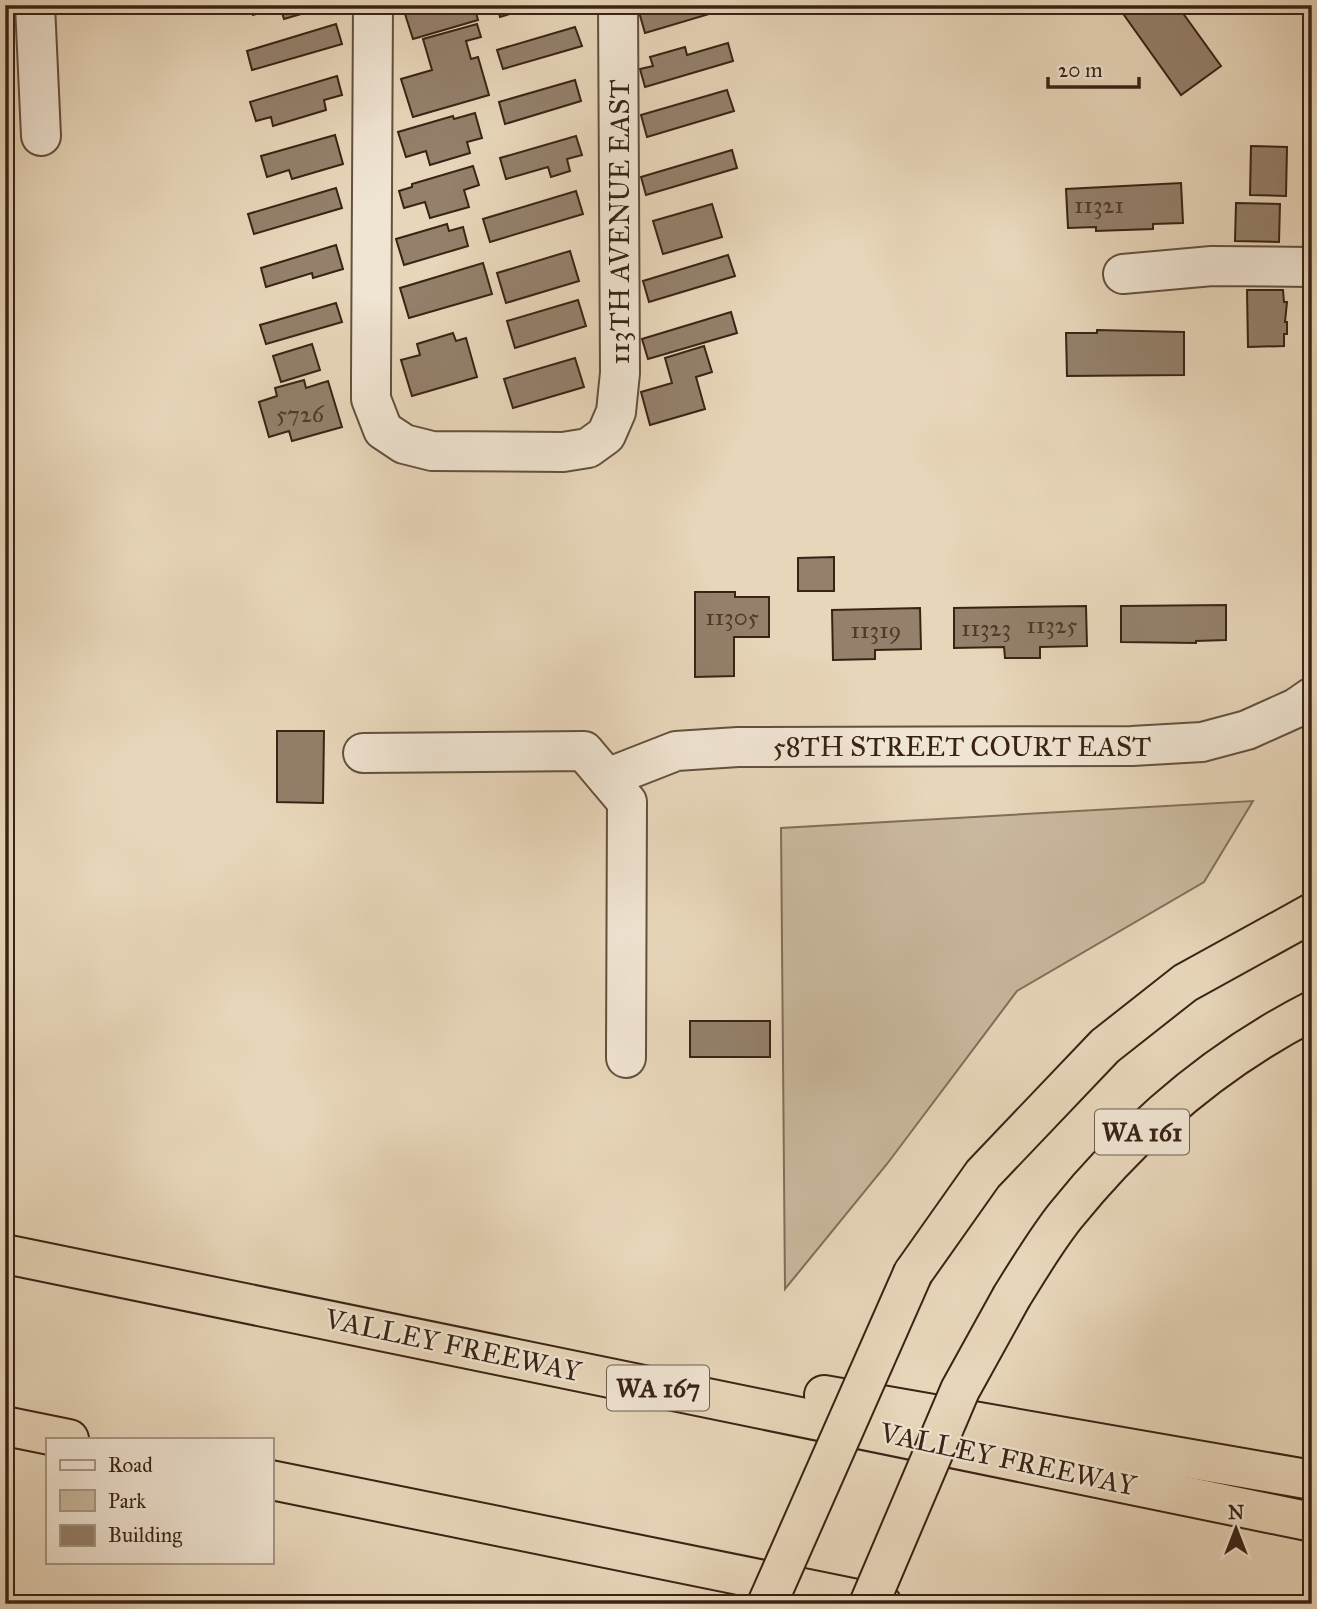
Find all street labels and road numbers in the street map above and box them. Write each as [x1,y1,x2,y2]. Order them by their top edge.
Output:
street label: 113TH AVENUE EAST [602,79,637,365]
street label: 58TH STREET COURT EAST [773,729,1151,764]
road number: WA 161 [1095,1110,1189,1154]
street label: VALLEY FREEWAY [321,1301,585,1389]
road number: WA 167 [607,1366,709,1410]
street label: VALLEY FREEWAY [876,1415,1140,1503]

